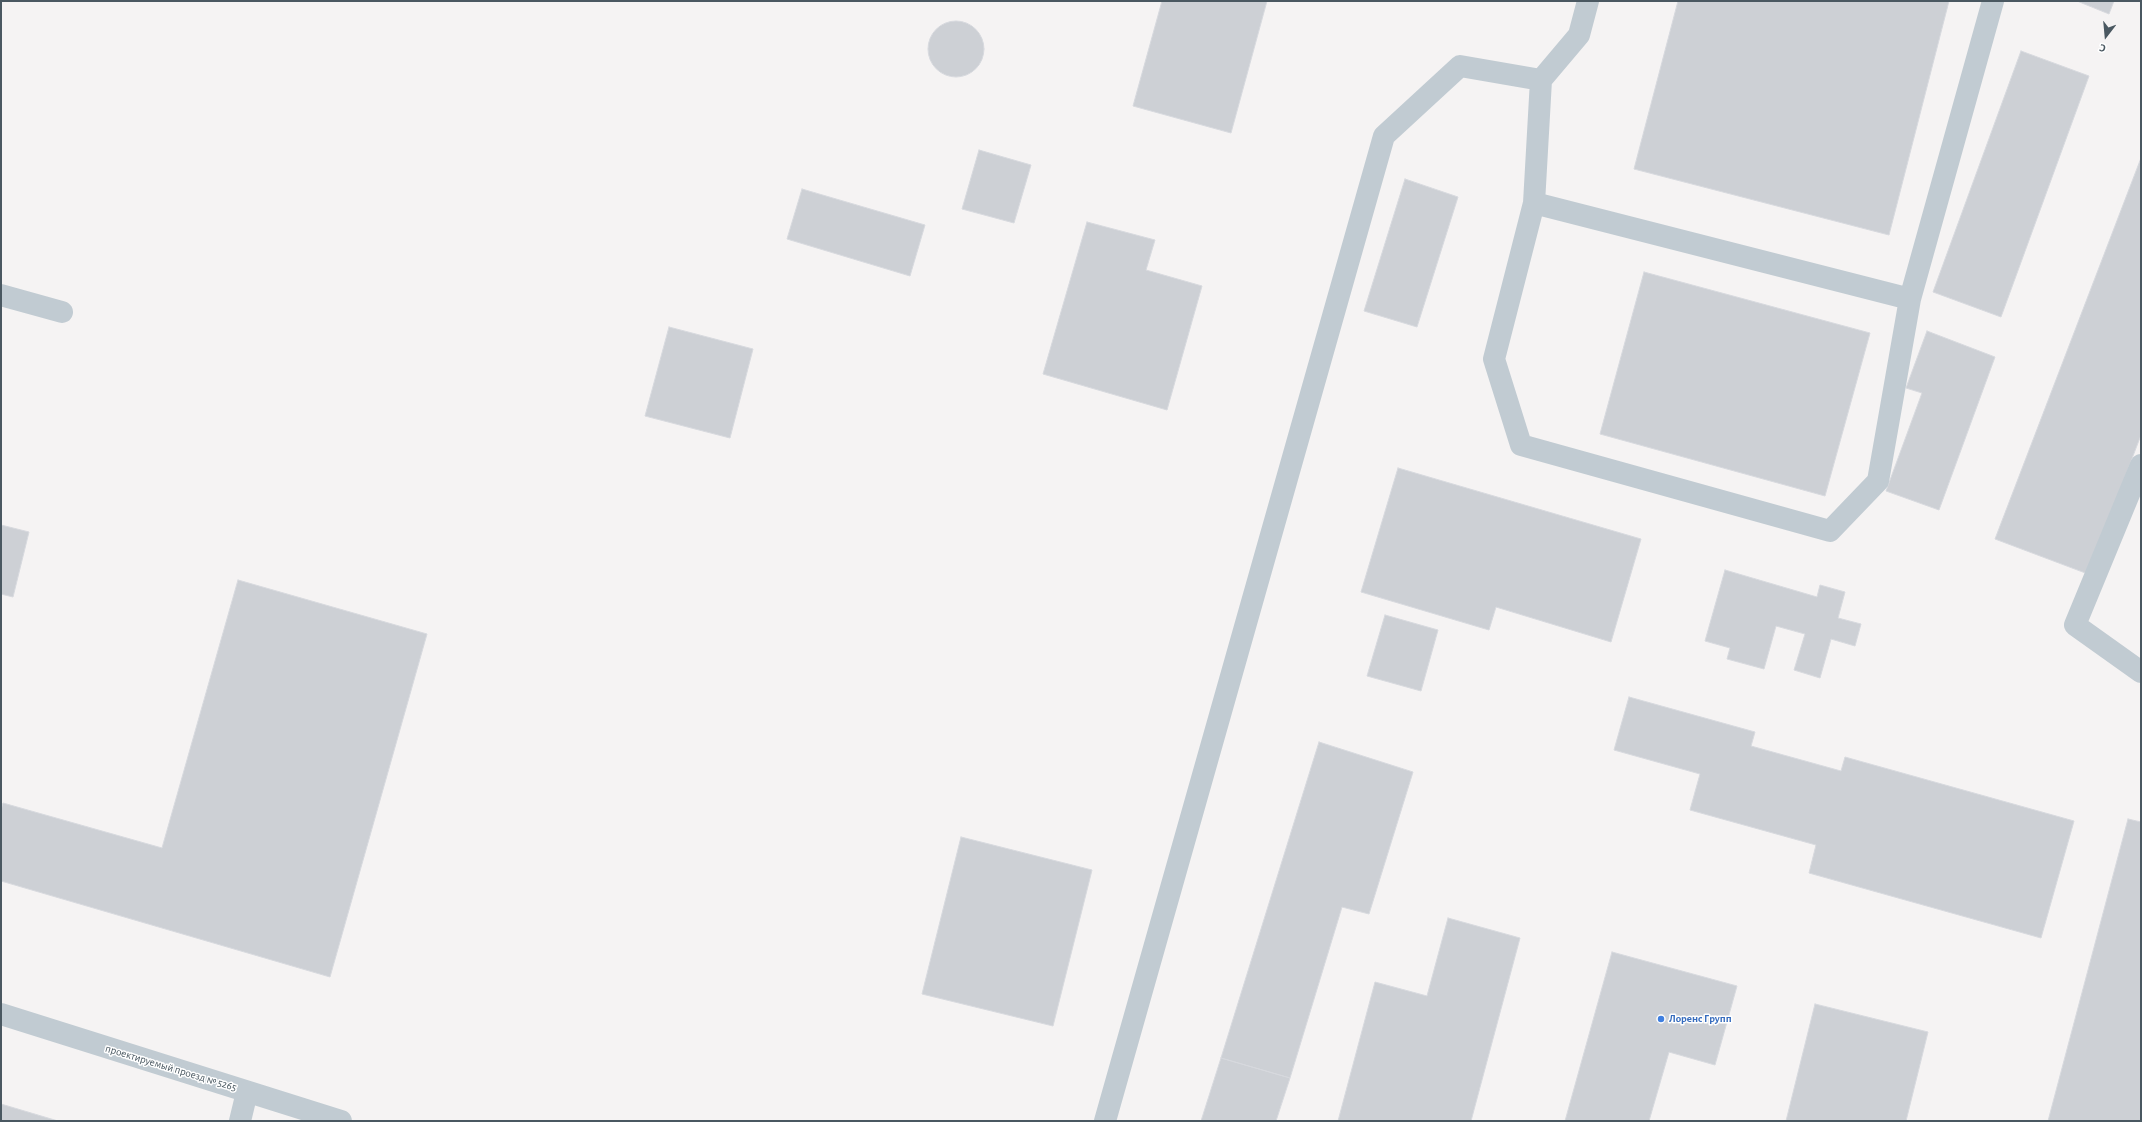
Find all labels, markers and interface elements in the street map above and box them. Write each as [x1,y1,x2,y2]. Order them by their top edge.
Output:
north arrow [2086,16,2126,56]
text: С [2098,42,2107,54]
place label: Лоренс Групп [1669,1012,1732,1026]
marker: Лоренс Групп [1656,1014,1666,1024]
street label: проектируемый проезд № 5265 [104,1042,238,1094]

